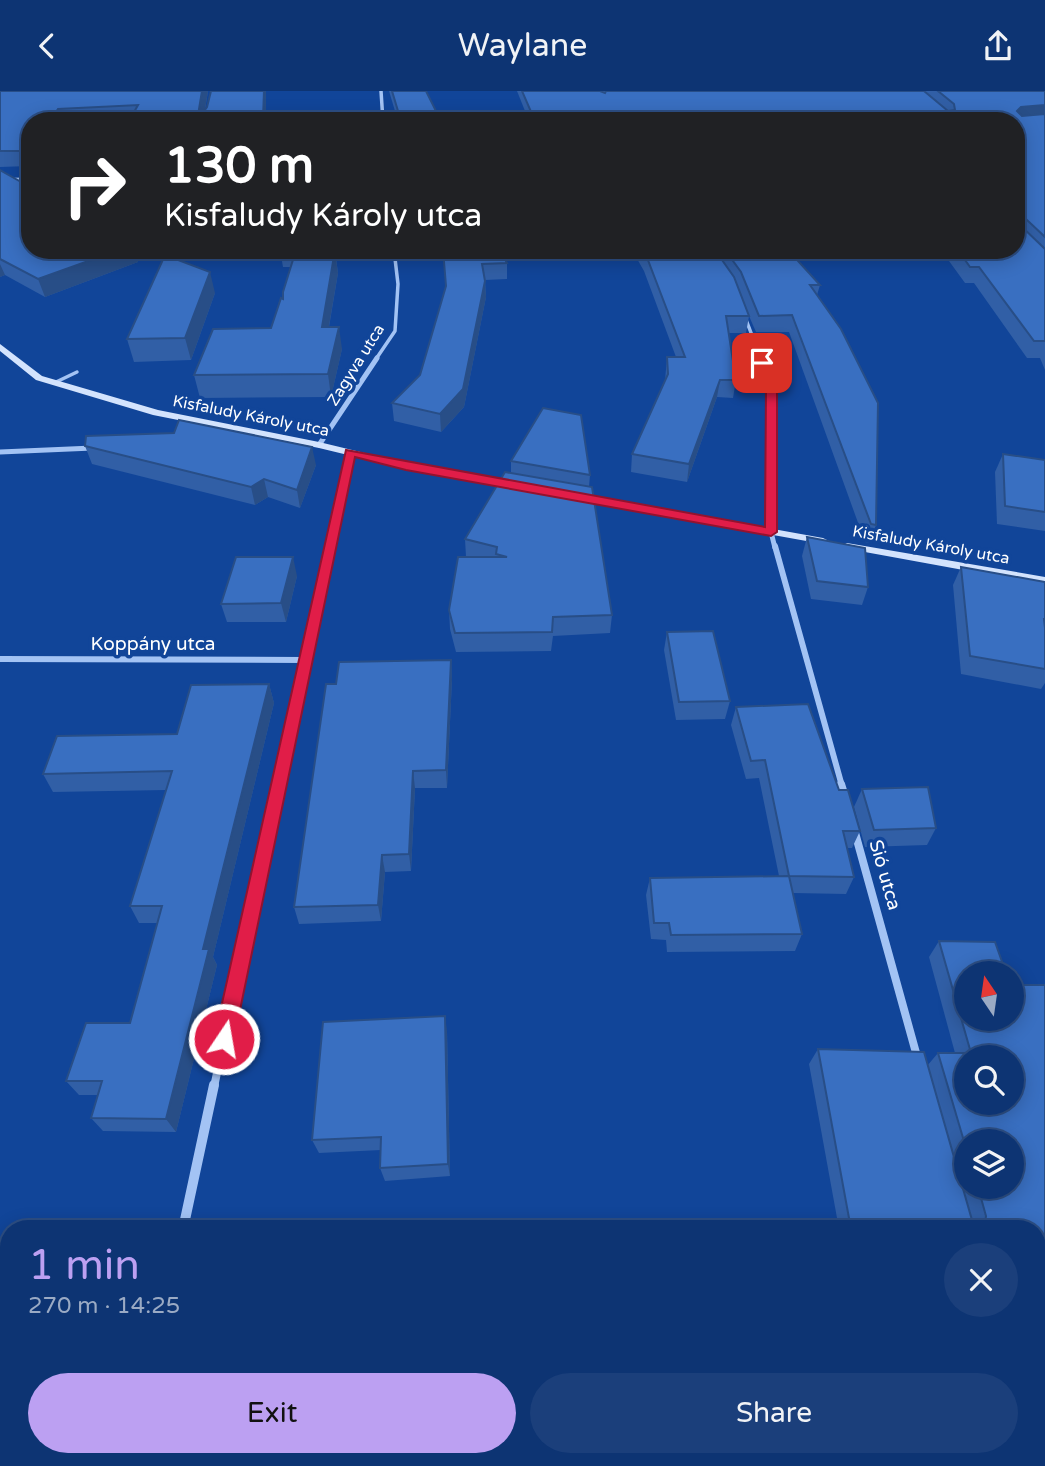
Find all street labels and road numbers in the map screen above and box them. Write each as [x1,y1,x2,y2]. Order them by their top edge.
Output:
street label: Zagyva utca [323,320,389,410]
street label: Kisfaludy Károly utca [171,391,331,441]
street label: Kisfaludy Károly utca [851,521,1011,569]
street label: Koppány utca [91,633,215,655]
street label: Sió utca [864,837,906,913]

